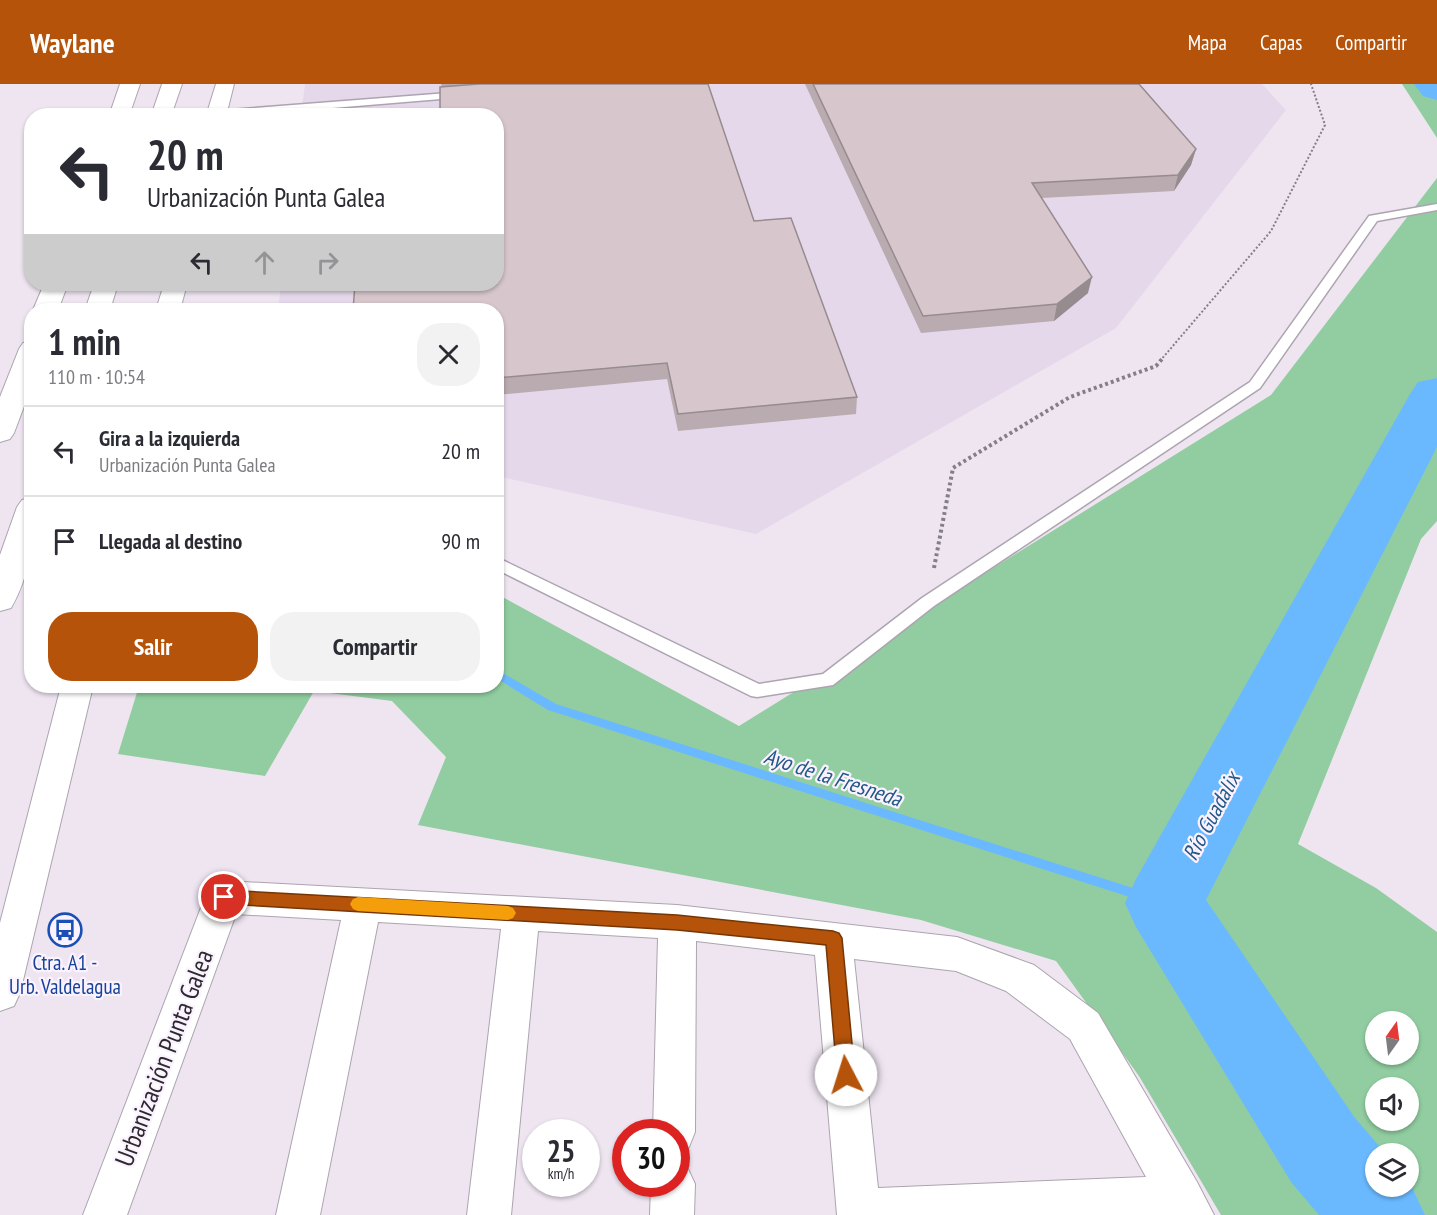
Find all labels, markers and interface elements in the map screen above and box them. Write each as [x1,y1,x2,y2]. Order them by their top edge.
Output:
text: Waylane [30,24,115,61]
text: Mapa [1188,29,1227,56]
text: Capas [1260,29,1302,56]
text: Compartir [1335,29,1407,56]
text: 20 m [147,127,224,182]
icon: left [48,132,126,210]
text: Urbanización Punta Galea [147,180,385,214]
icon: left [185,246,218,279]
icon: ahead [248,246,281,279]
icon: right [311,246,344,279]
text: 1 min [48,318,121,365]
button: close [417,323,480,386]
text: 110 m · 10:54 [48,364,145,390]
text: Gira a la izquierda [99,424,240,452]
icon: left [48,435,81,468]
text: 20 m [441,437,480,465]
text: Urbanización Punta Galea [99,452,275,478]
icon: arrive [48,525,81,558]
text: Llegada al destino [99,527,242,555]
text: 90 m [441,527,480,555]
button: Salir [48,612,258,681]
button: Compartir [270,612,480,681]
water label: Ayo de la Fresneda [761,742,906,813]
water label: Río Guadalix [1176,764,1247,865]
pin [198,871,249,922]
icon: arrive [207,880,240,913]
bus stop icon: Ctra. A1 - Urb. Valdelagua [47,912,83,948]
street label: Urbanización Punta Galea [107,945,220,1171]
place label: Ctra. A1 - Urb. Valdelagua [9,949,121,1000]
north arrow [1365,1011,1419,1065]
map controls [1365,1011,1419,1197]
position arrow [814,1043,878,1107]
button: sound [1365,1077,1419,1131]
speed limit sign: 30 [612,1119,690,1197]
text: 25 [547,1131,575,1170]
button: layers [1365,1143,1419,1197]
text: km/h [548,1164,574,1183]

